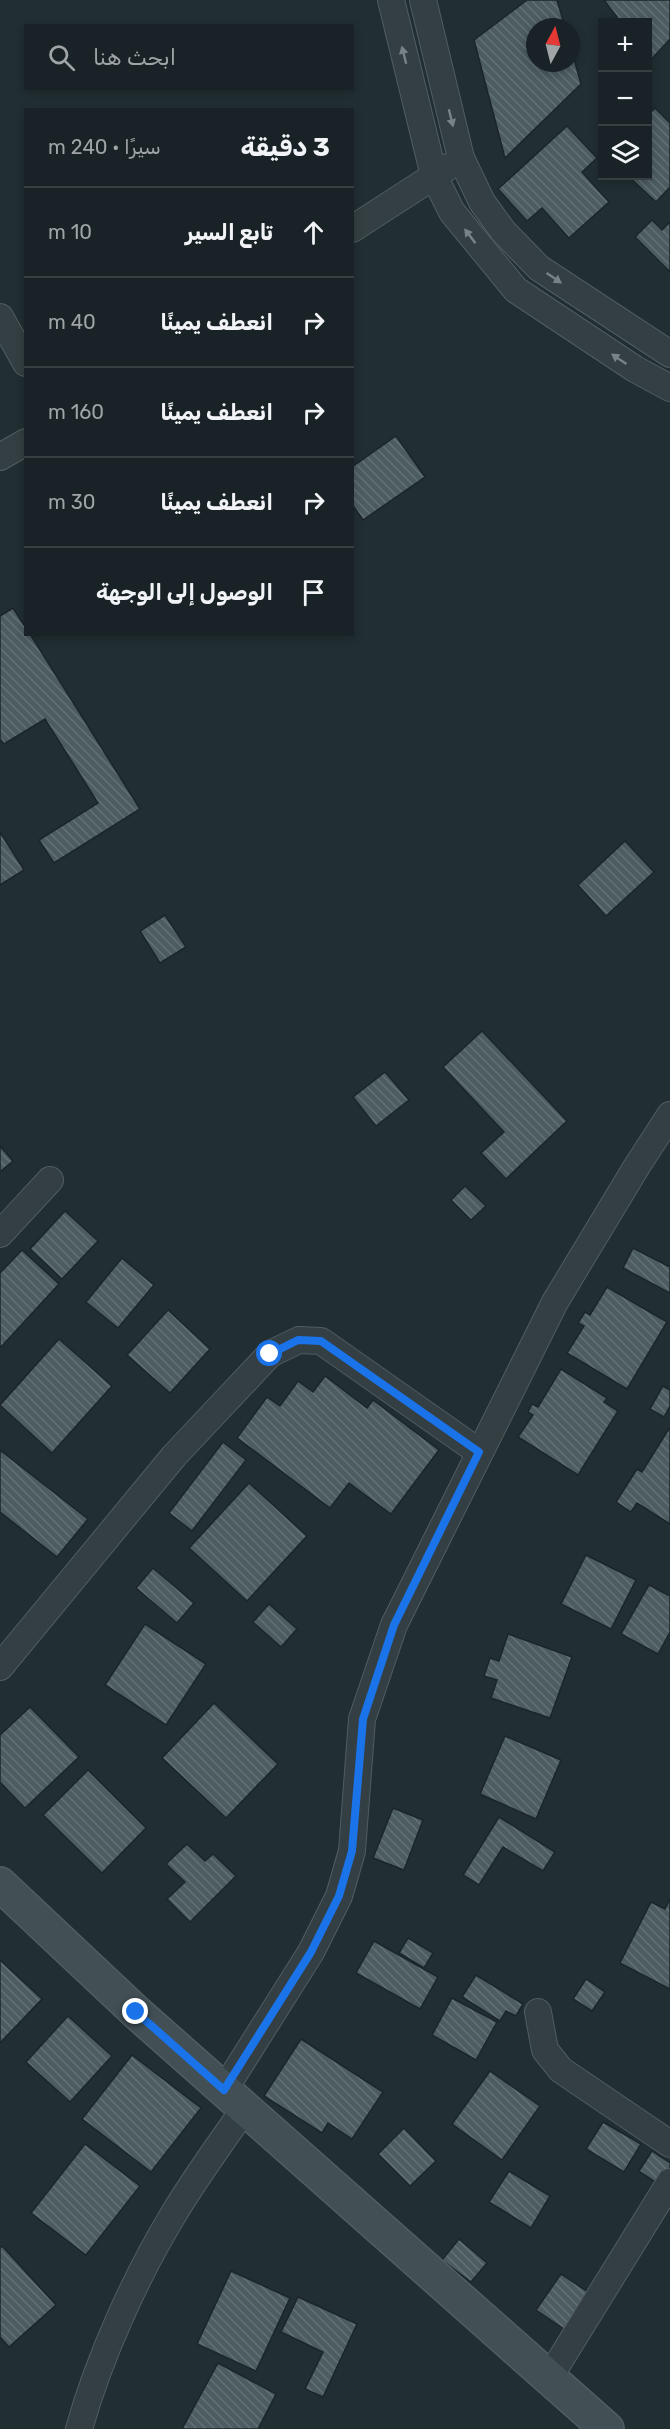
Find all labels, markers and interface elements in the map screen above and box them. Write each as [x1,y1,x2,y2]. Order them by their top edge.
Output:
north arrow [526,18,580,72]
map controls [598,18,652,180]
button: + [598,18,652,72]
search box [24,24,354,90]
icon: search [45,41,78,74]
text: ابحث هنا [93,44,176,71]
one-way arrow [398,45,408,64]
button: − [598,72,652,126]
one-way arrow [446,109,456,127]
button: layers [598,126,652,180]
text: 3 دقيقة [241,132,330,163]
text: سيرًا · 240 m [48,135,161,159]
icon: ahead [297,216,330,249]
text: تابع السير [185,219,273,246]
text: 10 m [48,220,92,244]
one-way arrow [465,228,477,243]
one-way arrow [545,272,561,284]
icon: right [297,306,330,339]
text: انعطف يمينًا [160,309,273,336]
text: 40 m [48,310,96,334]
one-way arrow [612,353,628,365]
icon: right [297,396,330,429]
text: انعطف يمينًا [160,399,273,426]
text: 160 m [48,400,104,424]
icon: right [297,486,330,519]
text: انعطف يمينًا [160,489,273,516]
text: 30 m [48,490,95,514]
icon: arrive [297,576,330,609]
text: الوصول إلى الوجهة [96,579,273,606]
route start [256,1340,282,1366]
route end [122,1998,148,2024]

